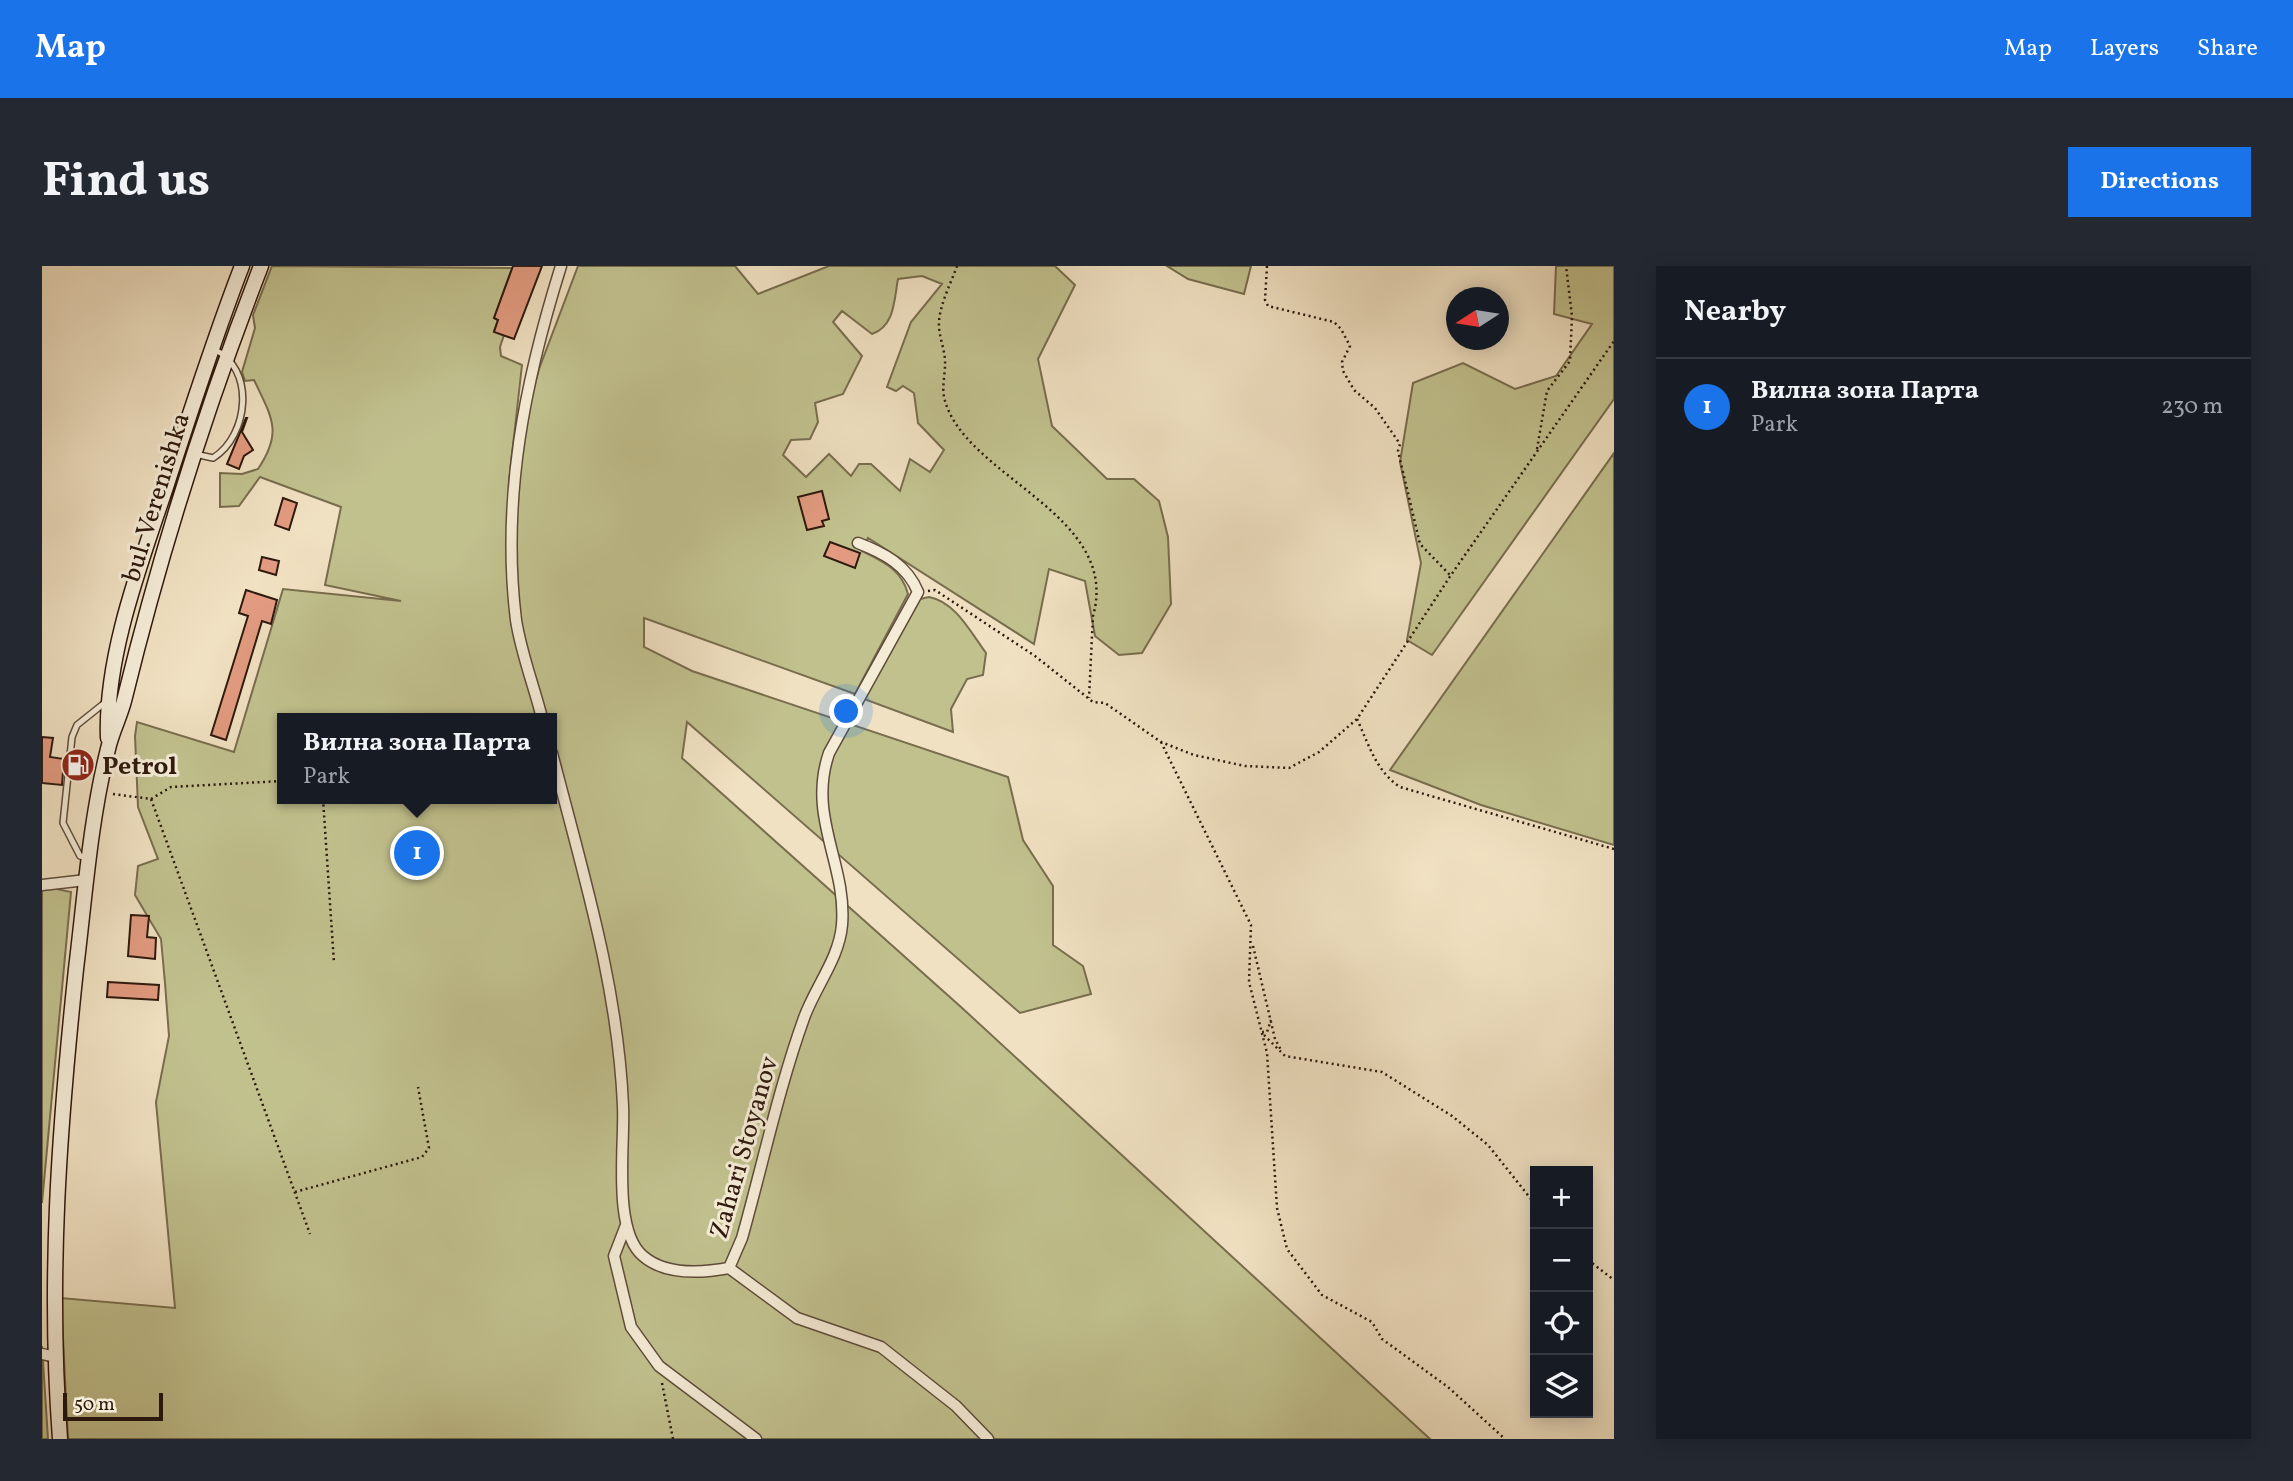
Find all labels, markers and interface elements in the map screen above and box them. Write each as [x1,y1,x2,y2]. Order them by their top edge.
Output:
text: Map [35,26,106,72]
text: Map [2004,32,2052,66]
text: Layers [2090,32,2159,66]
text: Share [2197,32,2258,66]
button: Directions [2068,147,2251,217]
text: Find us [42,148,210,217]
north arrow [1446,287,1509,350]
text: Nearby [1684,291,1786,333]
text: Вилна зона Парта [1751,373,1979,409]
text: 1 [1702,391,1712,423]
text: 230 m [2161,391,2223,423]
street label: bul. Verenishka [114,409,200,587]
text: Park [1751,409,1798,441]
your location [829,694,863,728]
popup [277,713,557,804]
text: Вилна зона Парта [303,725,531,761]
fuel station icon: Petrol [59,746,97,784]
place label: Petrol [102,749,177,785]
text: Park [303,761,350,793]
pin: 1 [394,827,440,879]
street label: Zahari Stoyanov [702,1052,788,1243]
map controls [1530,1166,1593,1418]
button: + [1530,1166,1593,1229]
button: − [1530,1229,1593,1292]
button: locate [1530,1292,1593,1355]
button: layers [1530,1355,1593,1418]
scale bar [63,1390,163,1422]
text: 50 m [74,1392,115,1418]

